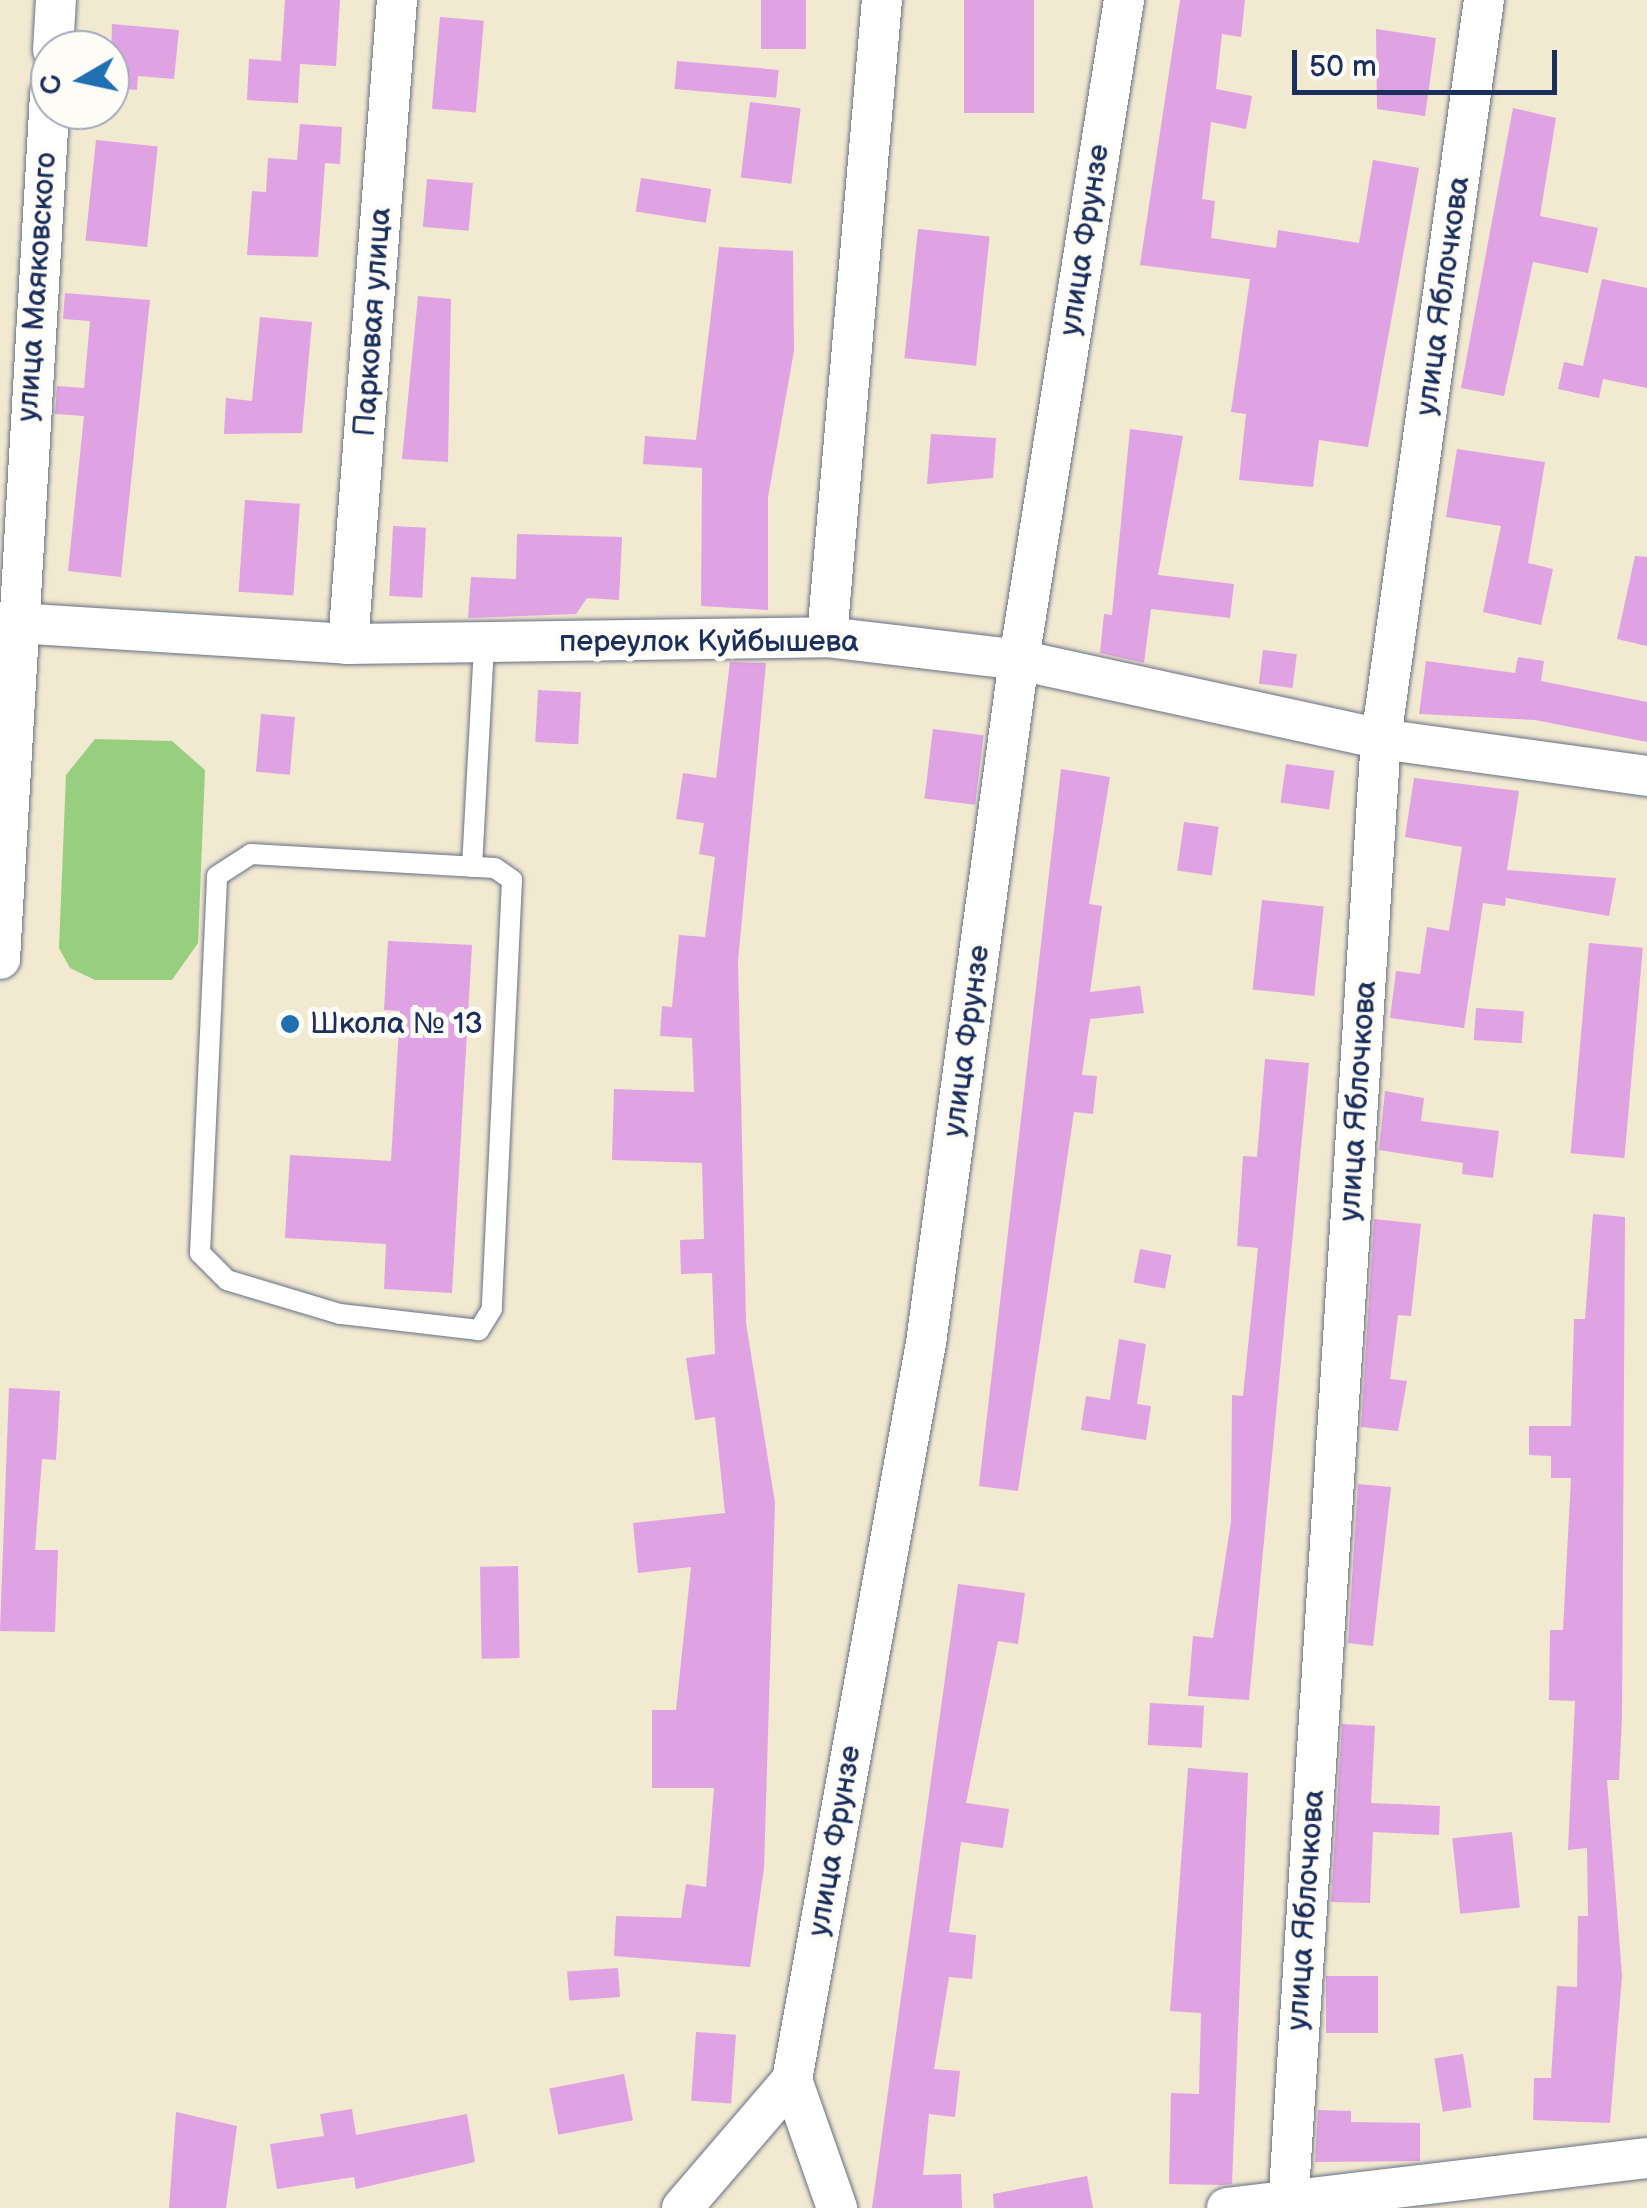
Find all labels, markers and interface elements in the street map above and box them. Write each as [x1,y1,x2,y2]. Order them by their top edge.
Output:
north arrow [30,30,130,130]
scale bar [1297,30,1562,92]
text: 50 m [1309,49,1377,85]
text: С [34,72,70,97]
street label: улица Фрунзе [1052,142,1118,338]
street label: улица Маяковского [10,151,64,423]
street label: улица Яблочкова [1408,174,1478,418]
street label: Парковая улица [347,206,399,438]
street label: переулок Куйбышева [559,624,859,660]
street label: улица Фрунзе [936,943,998,1139]
street label: улица Яблочкова [1332,979,1384,1223]
place label: Школа № 13 [310,1006,483,1042]
marker: Школа № 13 [279,1013,301,1035]
street label: улица Фрунзе [800,1743,870,1939]
street label: улица Яблочкова [1280,1788,1332,2032]

